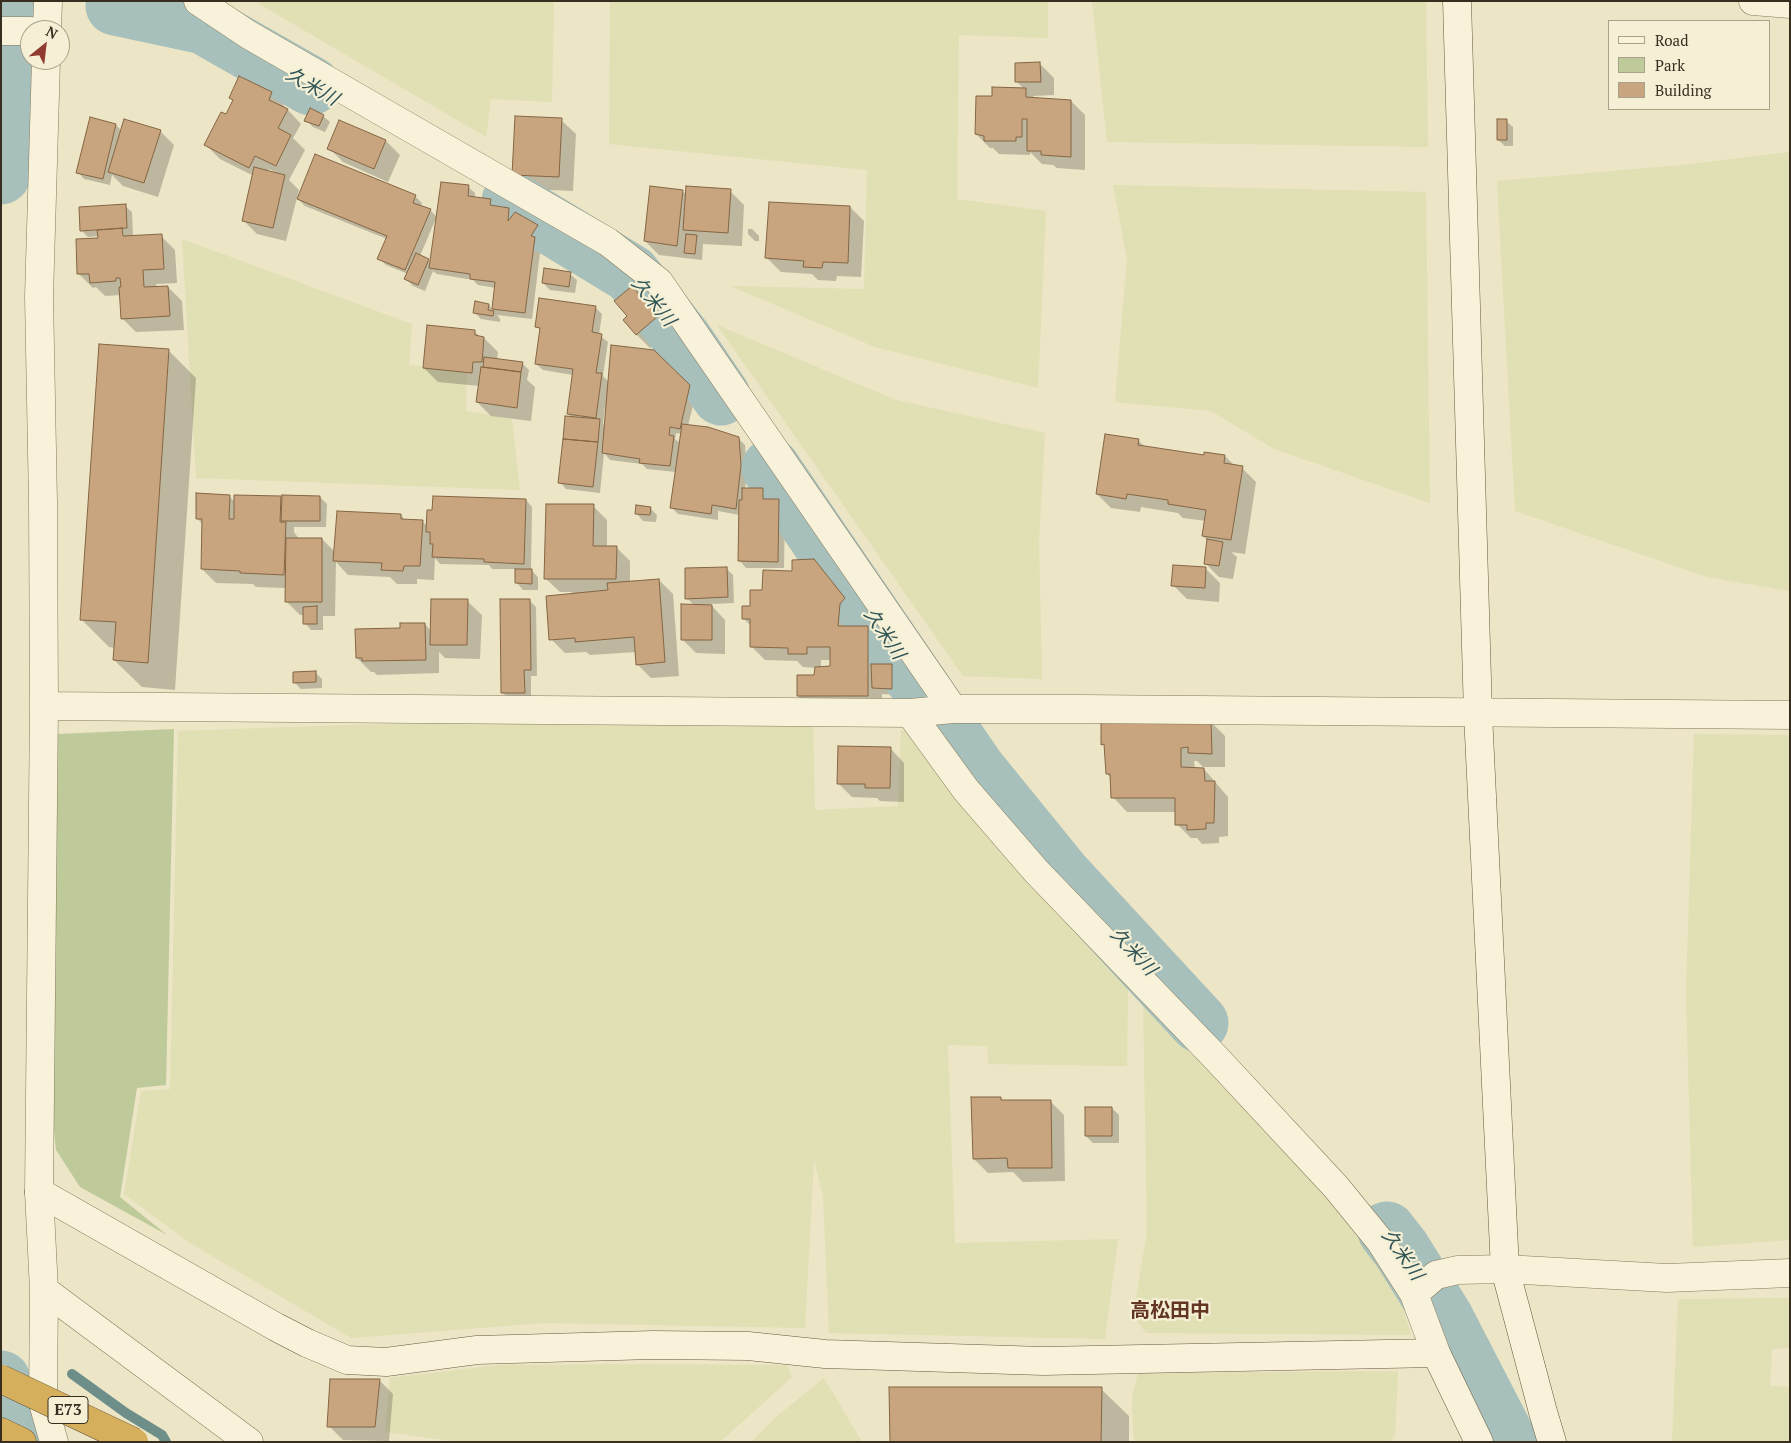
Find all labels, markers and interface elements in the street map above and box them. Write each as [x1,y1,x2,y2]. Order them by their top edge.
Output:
north arrow [20,20,70,70]
legend [1608,20,1771,110]
text: N [43,21,61,43]
text: Road [1655,30,1688,50]
text: Park [1655,55,1685,75]
water label: 久米川 [282,63,342,111]
text: Building [1655,80,1712,100]
water label: 久米川 [626,273,680,331]
water label: 久米川 [859,604,909,664]
water label: 久米川 [1105,923,1161,981]
water label: 久米川 [1376,1225,1428,1285]
district label: 高松田中 [1130,1299,1210,1323]
road number: E73 [48,1396,88,1424]

